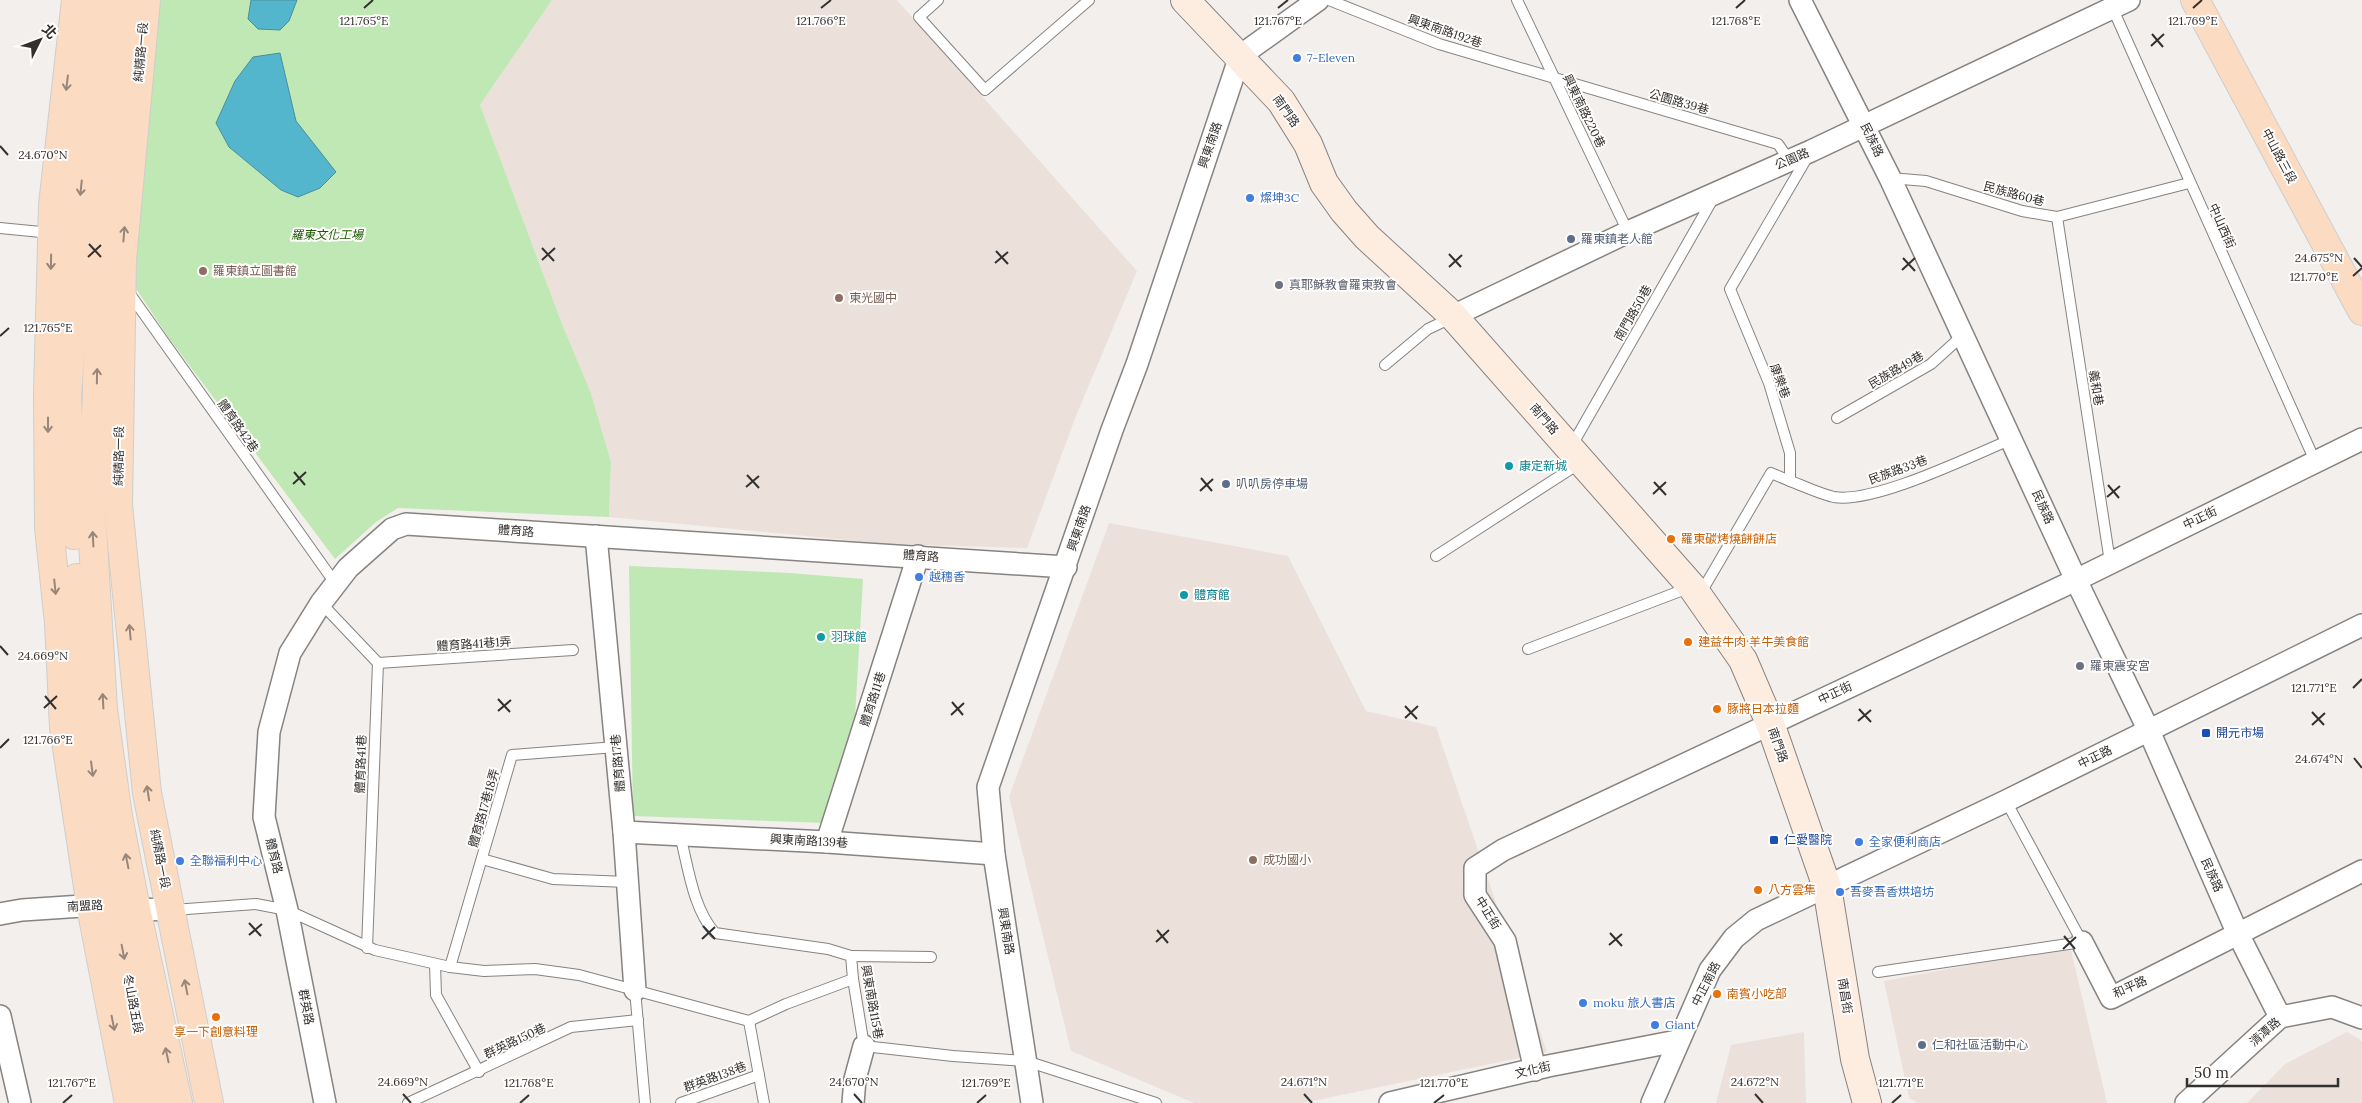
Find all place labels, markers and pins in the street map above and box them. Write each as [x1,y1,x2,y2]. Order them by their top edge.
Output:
place label: 7-Eleven [1307,50,1355,65]
marker: 7-Eleven [1291,52,1303,64]
place label: 燦坤3C [1260,190,1300,205]
marker: 燦坤3C [1244,192,1256,204]
place label: 羅東鎮老人館 [1581,231,1653,246]
marker: 羅東鎮老人館 [1565,233,1577,245]
place label: 羅東鎮立圖書館 [213,263,297,278]
marker: 羅東鎮立圖書館 [197,265,209,277]
place label: 真耶穌教會羅東教會 [1289,277,1397,292]
marker: 真耶穌教會羅東教會 [1273,279,1285,291]
place label: 東光國中 [849,290,897,305]
marker: 東光國中 [833,292,845,304]
place label: 康定新城 [1519,458,1567,473]
marker: 康定新城 [1503,460,1515,472]
place label: 叭叭房停車場 [1236,476,1308,491]
marker: 叭叭房停車場 [1220,478,1232,490]
place label: 羅東碳烤燒餅餅店 [1681,531,1777,546]
marker: 羅東碳烤燒餅餅店 [1665,533,1677,545]
place label: 越穗香 [929,569,965,584]
marker: 越穗香 [913,571,925,583]
place label: 體育館 [1194,587,1230,602]
marker: 體育館 [1178,589,1190,601]
place label: 羽球館 [831,629,867,644]
marker: 羽球館 [815,631,827,643]
place label: 建益牛肉 羊牛美食館 [1698,634,1809,649]
marker: 建益牛肉 羊牛美食館 [1682,636,1694,648]
place label: 羅東震安宮 [2090,658,2150,673]
marker: 羅東震安宮 [2074,660,2086,672]
place label: 豚將日本拉麵 [1727,701,1799,716]
marker: 豚將日本拉麵 [1711,703,1723,715]
place label: 開元市場 [2216,725,2264,740]
marker: 開元市場 [2200,727,2212,739]
place label: 仁愛醫院 [1784,832,1832,847]
marker: 仁愛醫院 [1768,834,1780,846]
place label: 全家便利商店 [1869,834,1941,849]
marker: 全家便利商店 [1853,836,1865,848]
place label: 成功國小 [1263,852,1311,867]
place label: 全聯福利中心 [190,853,262,868]
marker: 成功國小 [1247,854,1259,866]
marker: 全聯福利中心 [174,855,186,867]
place label: 八方雲集 [1768,882,1816,897]
marker: 八方雲集 [1752,884,1764,896]
place label: 吾麥吾香烘培坊 [1850,884,1934,899]
marker: 吾麥吾香烘培坊 [1834,886,1846,898]
place label: 南賓小吃部 [1727,986,1787,1001]
marker: 南賓小吃部 [1711,988,1723,1000]
place label: moku 旅人書店 [1593,995,1676,1010]
marker: moku 旅人書店 [1577,997,1589,1009]
marker: 享一下創意料理 [210,1011,222,1023]
place label: Giant [1665,1017,1696,1032]
marker: Giant [1649,1019,1661,1031]
place label: 享一下創意料理 [174,1024,258,1039]
place label: 仁和社區活動中心 [1932,1037,2028,1052]
marker: 仁和社區活動中心 [1916,1039,1928,1051]

